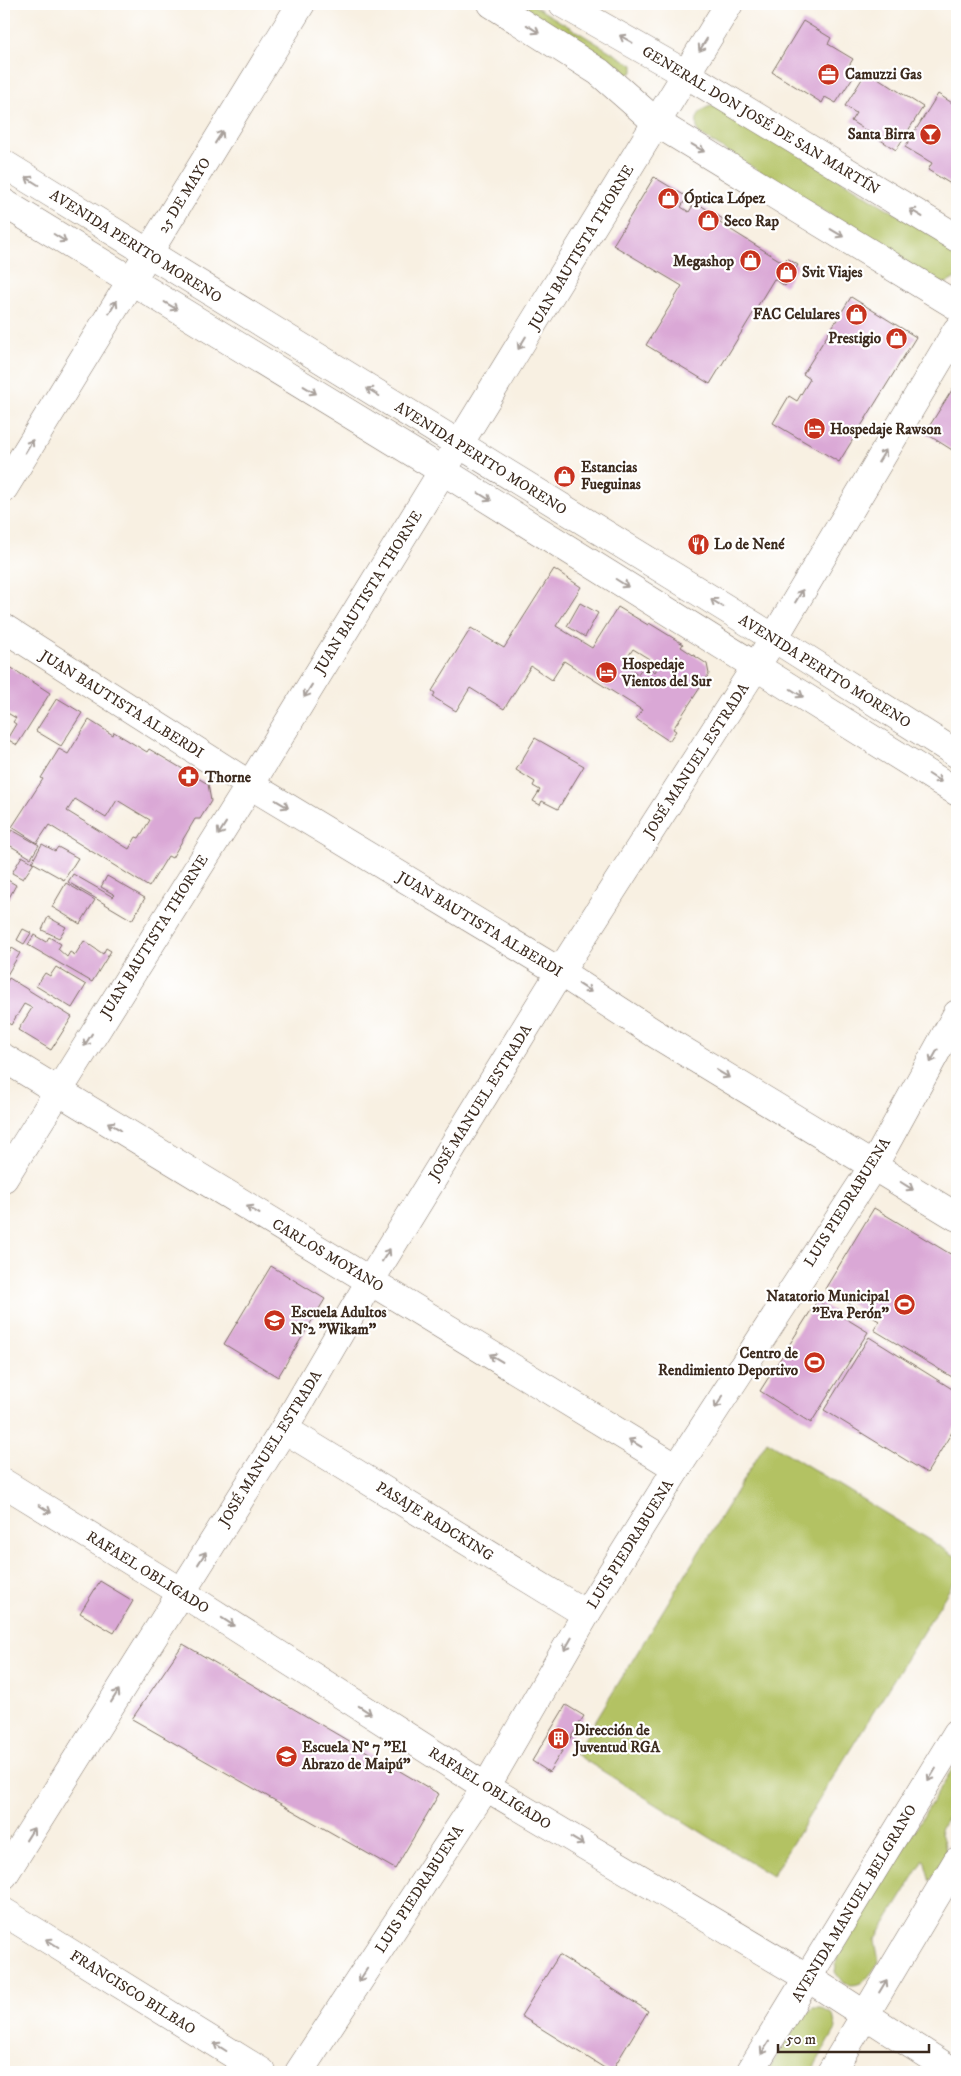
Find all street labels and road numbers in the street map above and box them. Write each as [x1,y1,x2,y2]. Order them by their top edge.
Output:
street label: GENERAL DON JOSÉ DE SAN MARTÍN [639,41,883,199]
street label: 25 DE MAYO [154,154,215,237]
street label: JUAN BAUTISTA THORNE [524,161,638,335]
street label: AVENIDA PERITO MORENO [46,185,225,307]
street label: AVENIDA PERITO MORENO [391,397,570,519]
street label: JUAN BAUTISTA THORNE [309,507,427,679]
street label: AVENIDA PERITO MORENO [735,610,914,732]
street label: JUAN BAUTISTA ALBERDI [35,645,207,763]
street label: JOSÉ MANUEL ESTRADA [638,679,754,843]
street label: JUAN BAUTISTA THORNE [95,851,213,1023]
street label: JUAN BAUTISTA ALBERDI [392,866,566,981]
street label: JOSÉ MANUEL ESTRADA [424,1021,536,1185]
street label: LUIS PIEDRABUENA [800,1134,895,1270]
street label: CARLOS MOYANO [268,1215,387,1296]
street label: JOSÉ MANUEL ESTRADA [214,1367,326,1531]
street label: LUIS PIEDRABUENA [583,1476,678,1612]
street label: PASAJE RADCKING [372,1478,497,1566]
street label: RAFAEL OBLIGADO [83,1527,213,1618]
street label: RAFAEL OBLIGADO [425,1743,555,1834]
street label: AVENIDA MANUEL BELGRANO [788,1801,921,2005]
street label: LUIS PIEDRABUENA [371,1821,468,1957]
street label: FRANCISCO BILBAO [66,1946,199,2039]

